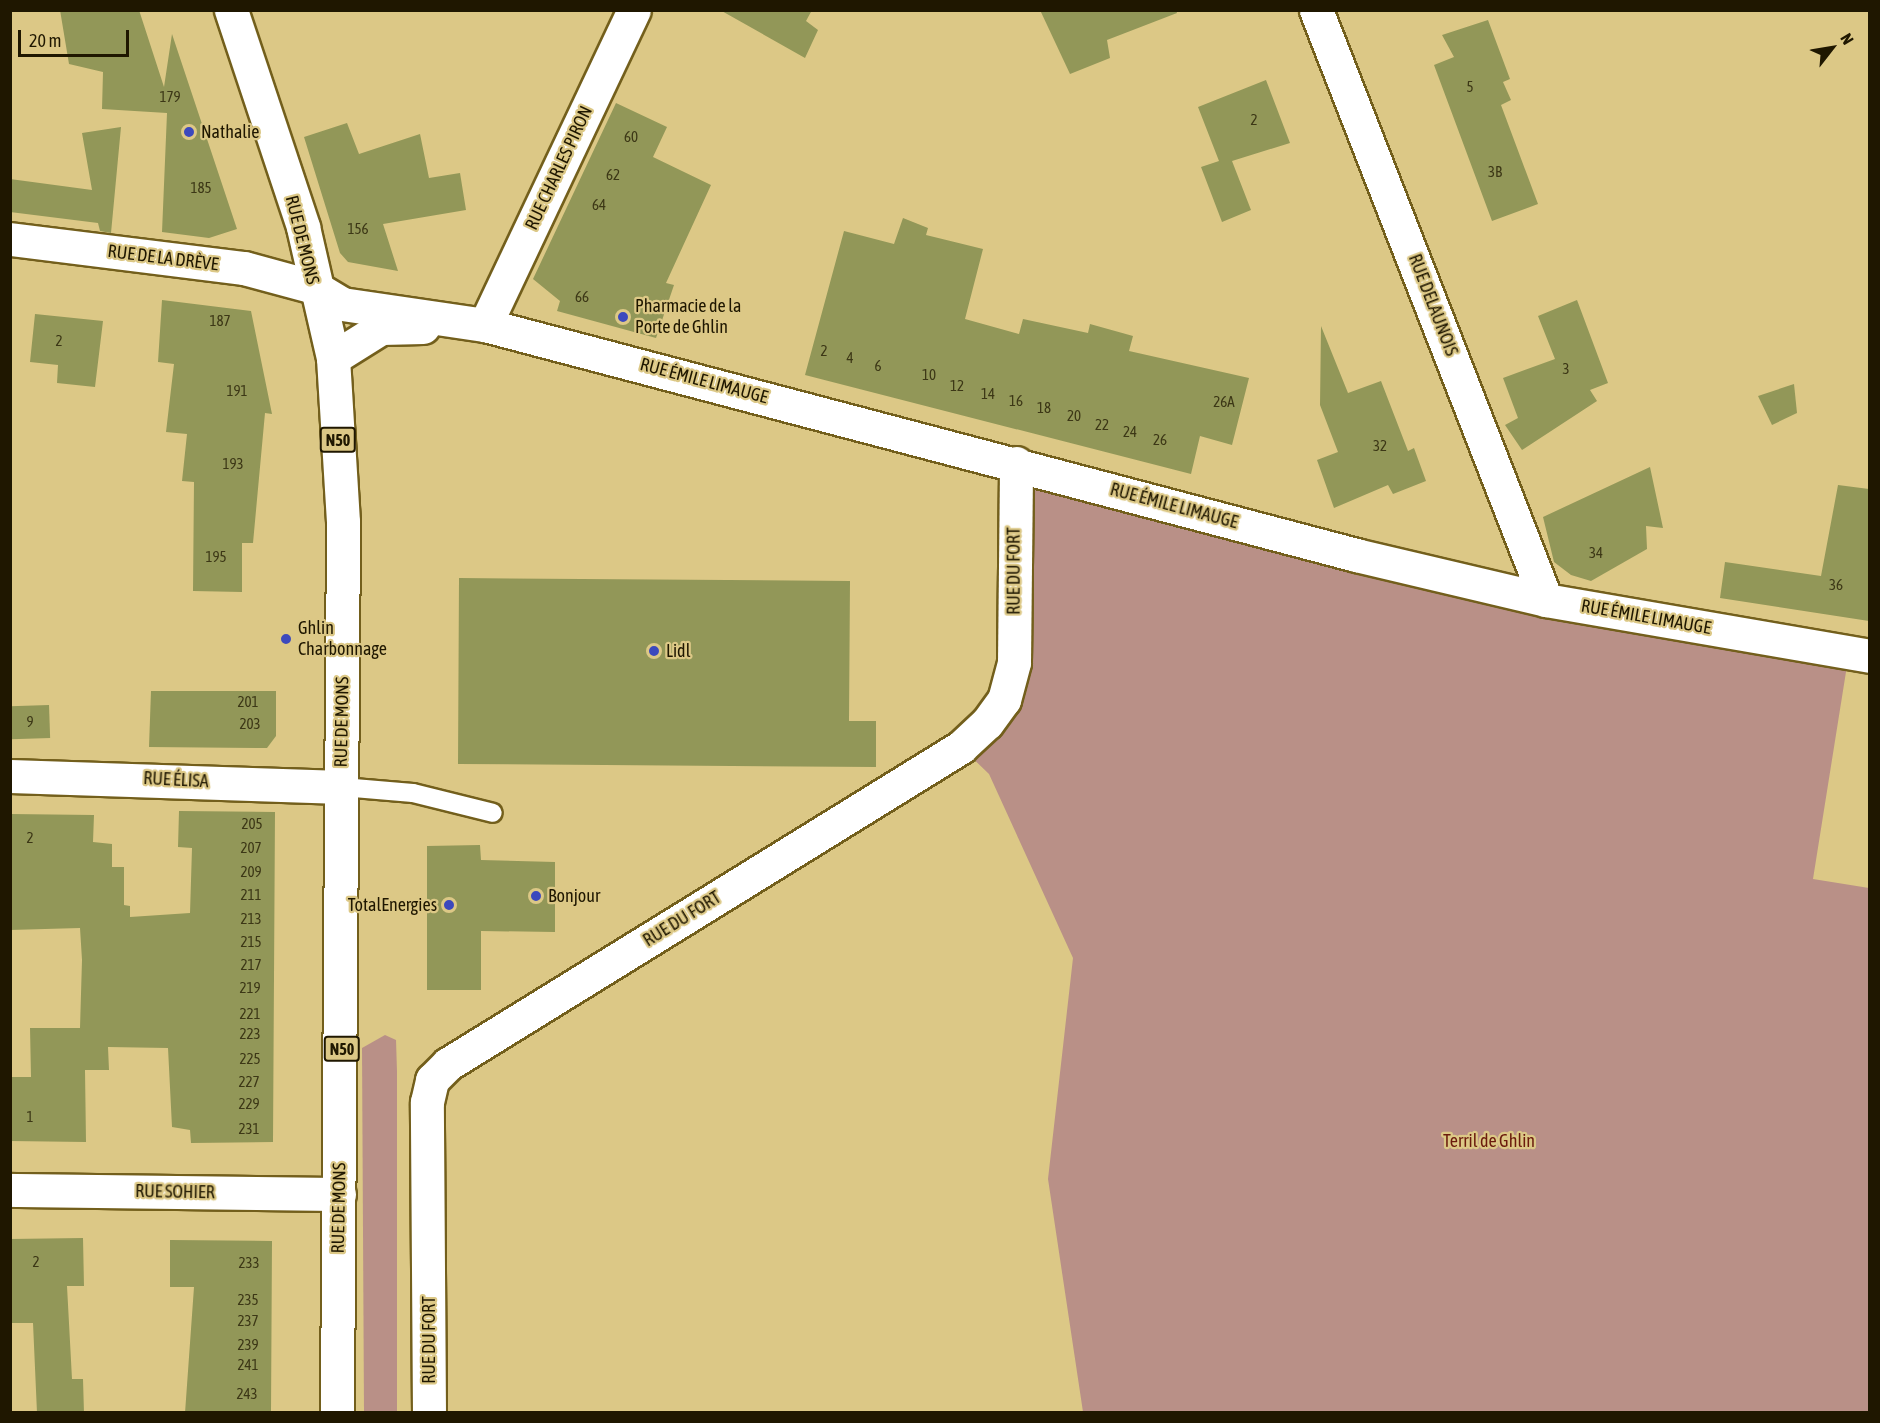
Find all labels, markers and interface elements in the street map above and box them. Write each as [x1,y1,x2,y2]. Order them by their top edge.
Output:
scale bar [21,18,132,56]
north arrow [1802,18,1862,78]
text: 20 m [29,30,61,51]
text: N [1837,30,1858,47]
house number: 5 [1466,78,1474,96]
house number: 179 [159,88,181,106]
street label: RUE CHARLES PIRON [521,103,597,233]
house number: 2 [1250,111,1258,129]
place label: Nathalie [201,121,259,143]
marker: Nathalie [182,125,196,139]
house number: 60 [624,128,638,146]
house number: 3B [1488,163,1502,181]
house number: 62 [606,166,620,184]
house number: 185 [190,179,212,197]
street label: RUE DE MONS [281,193,323,287]
house number: 64 [592,196,606,214]
house number: 156 [347,220,369,238]
street label: RUE DE LA DRÈVE [106,240,220,276]
street label: RUE DELAUNOIS [1404,251,1462,359]
house number: 66 [575,288,589,306]
place label: Pharmacie de la Porte de Ghlin [635,296,741,338]
marker: Pharmacie de la Porte de Ghlin [616,310,630,324]
house number: 187 [209,312,231,330]
house number: 2 [55,332,63,350]
house number: 2 [820,342,828,360]
house number: 4 [846,349,854,367]
street label: RUE ÉMILE LIMAUGE [638,354,770,408]
house number: 6 [874,357,882,375]
house number: 3 [1562,360,1570,378]
house number: 10 [922,366,936,384]
house number: 12 [950,377,964,395]
house number: 191 [226,382,248,400]
house number: 14 [981,385,995,403]
house number: 16 [1009,392,1023,410]
house number: 26A [1213,393,1235,411]
house number: 18 [1037,399,1051,417]
house number: 20 [1067,407,1081,425]
house number: 22 [1095,416,1109,434]
house number: 24 [1123,423,1137,441]
road number: N50 [318,427,358,453]
house number: 26 [1153,431,1167,449]
house number: 32 [1373,437,1387,455]
house number: 193 [222,455,244,473]
street label: RUE ÉMILE LIMAUGE [1108,479,1240,533]
street label: RUE DU FORT [1003,527,1025,615]
house number: 34 [1589,544,1603,562]
house number: 195 [205,548,227,566]
house number: 36 [1829,576,1843,594]
street label: RUE ÉMILE LIMAUGE [1579,595,1713,639]
place label: Ghlin Charbonnage [298,618,387,660]
marker: Ghlin Charbonnage [279,632,293,646]
place label: Lidl [666,640,690,662]
marker: Lidl [647,644,661,658]
street label: RUE DE MONS [330,676,354,768]
house number: 201 [237,693,259,711]
house number: 9 [26,713,34,731]
house number: 203 [239,715,261,733]
street label: RUE ÉLISA [143,768,209,792]
house number: 205 [241,815,263,833]
house number: 2 [26,829,34,847]
house number: 207 [240,839,262,857]
house number: 209 [240,863,262,881]
place label: Bonjour [548,885,600,907]
house number: 211 [240,886,262,904]
street label: RUE DU FORT [639,887,725,951]
marker: Bonjour [529,889,543,903]
place label: TotalEnergies [348,894,437,916]
marker: TotalEnergies [442,898,456,912]
house number: 213 [240,910,262,928]
house number: 215 [240,933,262,951]
house number: 217 [240,956,262,974]
house number: 219 [239,979,261,997]
house number: 221 [239,1005,261,1023]
house number: 223 [239,1025,261,1043]
road number: N50 [322,1036,362,1062]
house number: 225 [239,1050,261,1068]
house number: 227 [238,1073,260,1091]
house number: 229 [238,1095,260,1113]
house number: 1 [26,1108,34,1126]
house number: 231 [238,1120,260,1138]
park label: Terril de Ghlin [1443,1130,1535,1152]
street label: RUE DE MONS [327,1162,351,1254]
street label: RUE SOHIER [135,1181,215,1203]
house number: 2 [32,1253,40,1271]
house number: 233 [238,1254,260,1272]
house number: 235 [237,1291,259,1309]
street label: RUE DU FORT [418,1296,440,1384]
house number: 237 [237,1312,259,1330]
house number: 239 [237,1336,259,1354]
house number: 241 [237,1356,259,1374]
house number: 243 [236,1385,258,1403]

